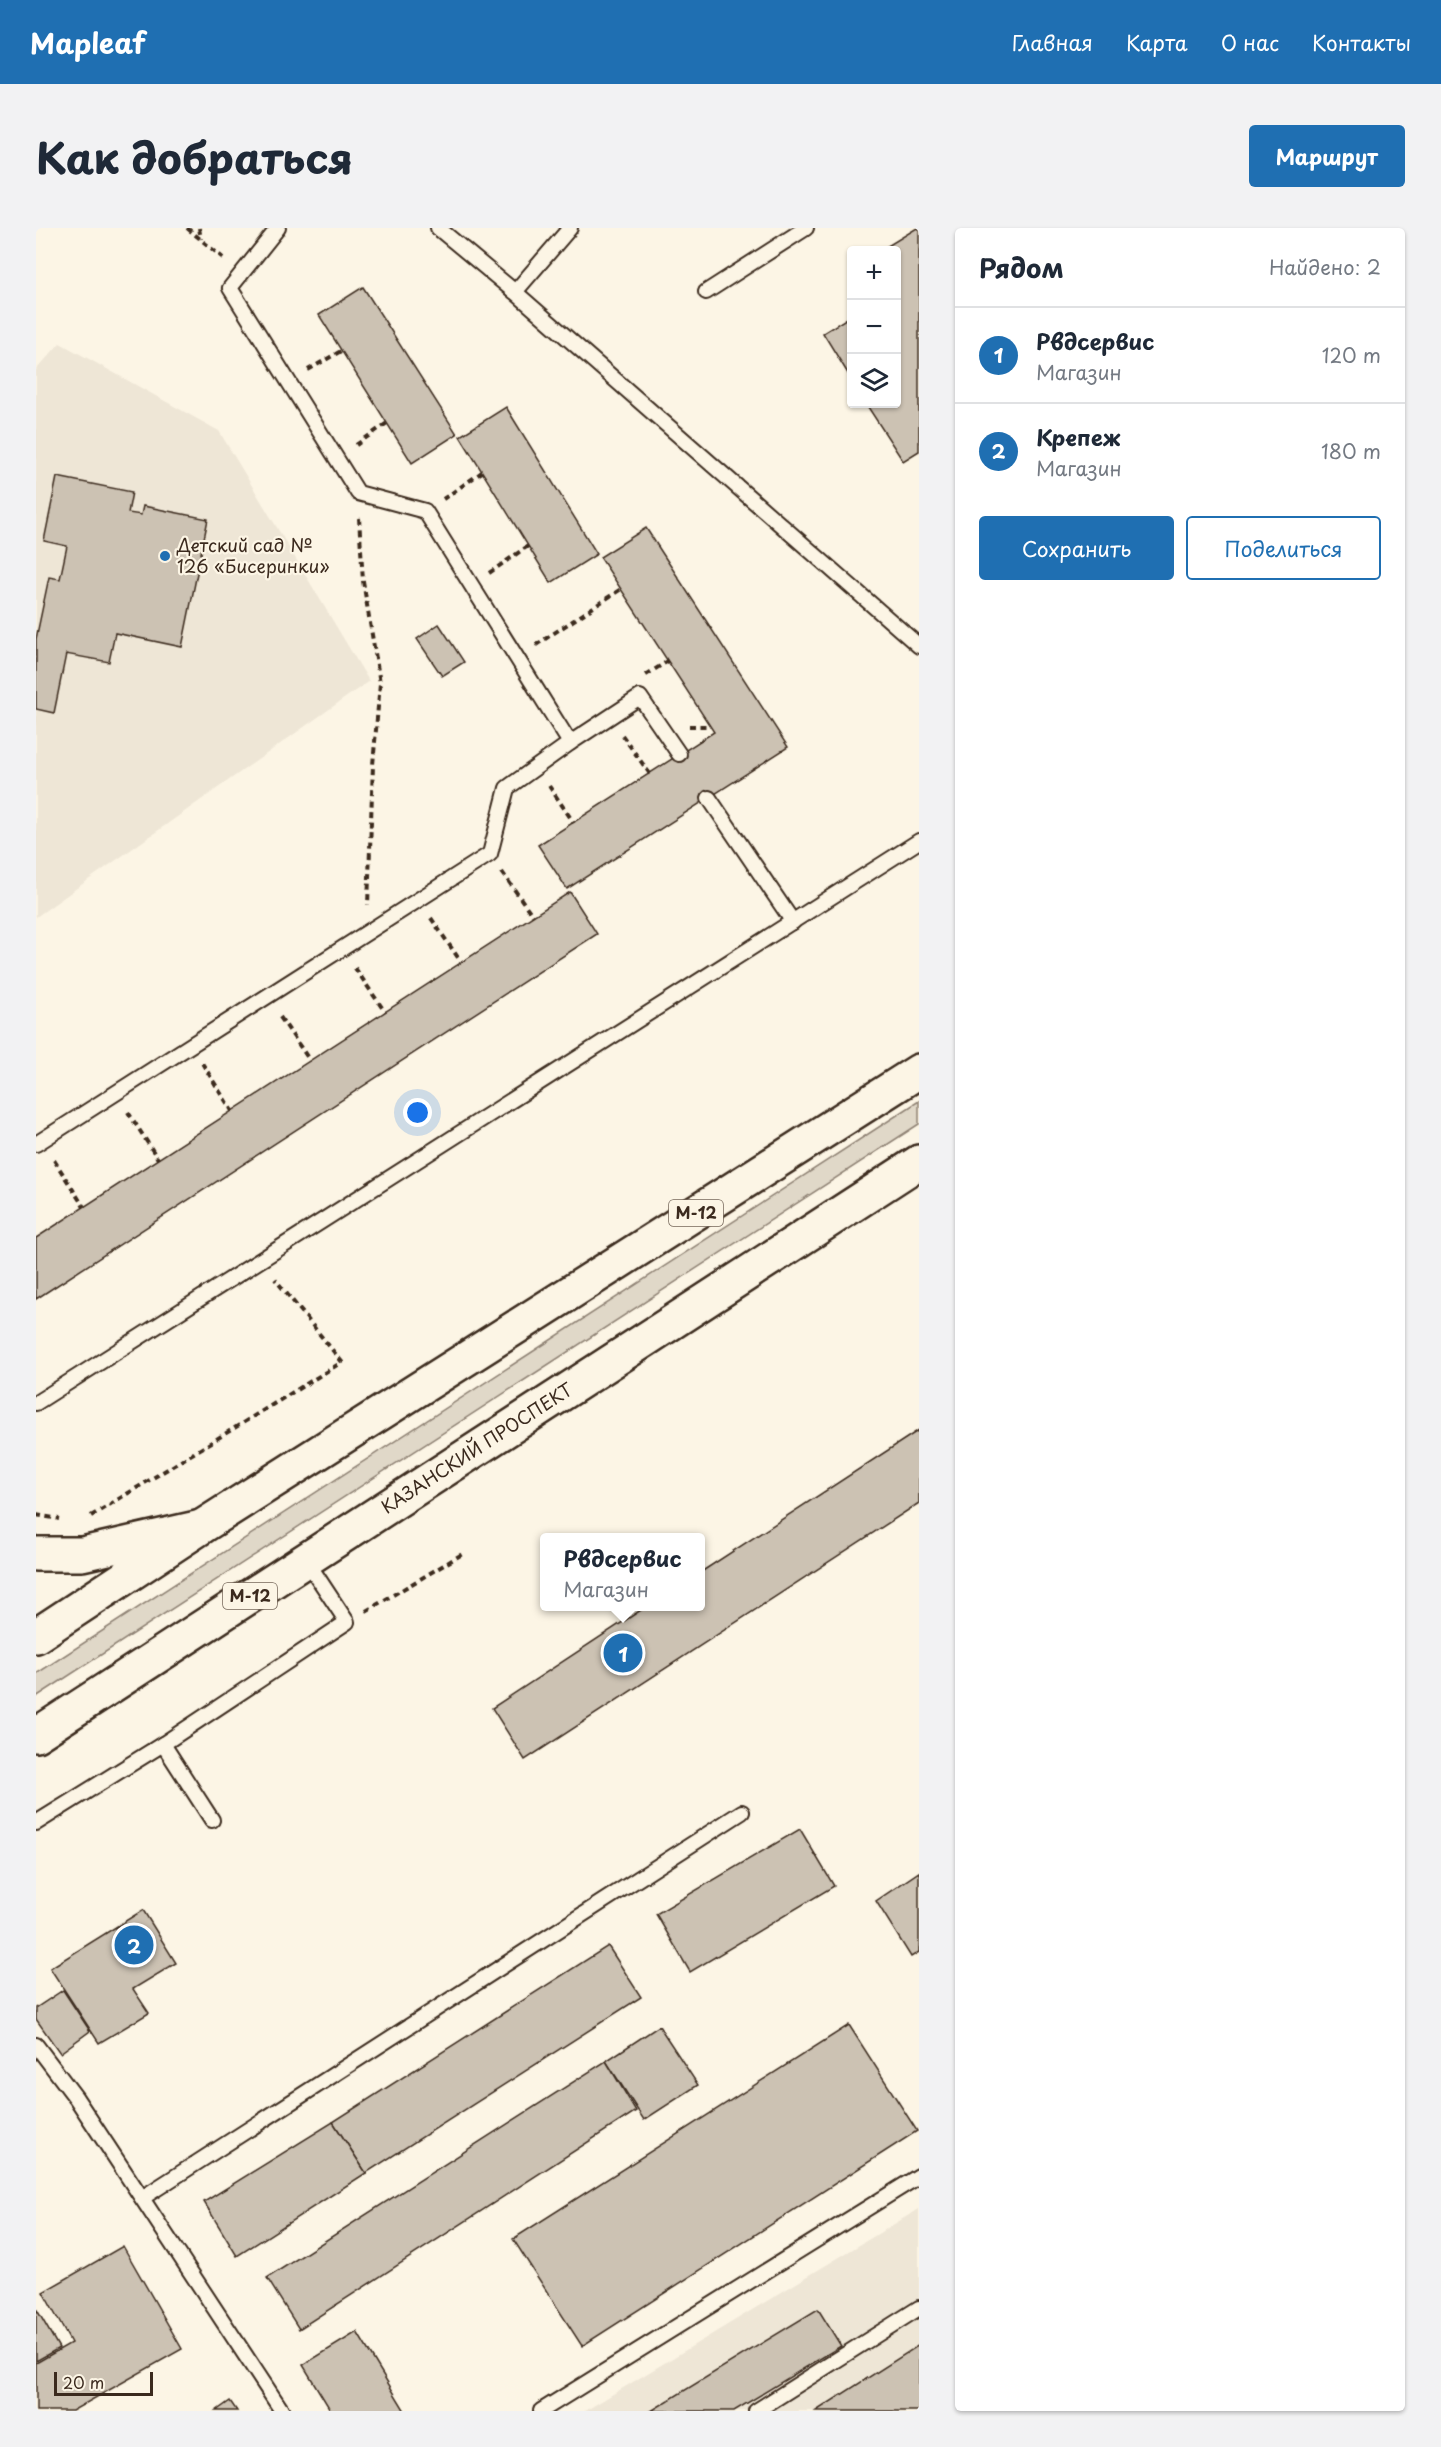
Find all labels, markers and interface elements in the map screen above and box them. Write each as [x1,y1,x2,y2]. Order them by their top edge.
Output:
text: Mapleaf [30,21,146,64]
text: Главная [1012,26,1093,58]
text: Карта [1126,26,1188,58]
text: О нас [1221,26,1279,58]
text: Контакты [1312,26,1411,58]
text: Как добраться [36,125,353,188]
button: Маршрут [1249,125,1405,187]
map controls [847,246,901,408]
button: + [847,246,901,300]
text: Рядом [979,248,1064,287]
text: Найдено: 2 [1269,252,1381,282]
button: − [847,300,901,354]
text: Рвдсервис [1036,324,1155,357]
text: 1 [994,340,1003,370]
text: 120 m [1322,340,1381,370]
button: layers [847,354,901,408]
text: Магазин [1036,357,1122,387]
text: Крепеж [1036,420,1120,453]
text: 2 [991,436,1006,466]
text: 180 m [1321,436,1381,466]
text: Магазин [1036,453,1122,483]
button: Сохранить [979,516,1174,580]
button: Поделиться [1186,516,1381,580]
place label: Детский сад № 126 «Бисеринки» [176,531,330,579]
marker: Детский сад № 126 «Бисеринки» [158,549,172,563]
your location [403,1098,432,1127]
road number: М-12 [669,1200,723,1226]
street label: КАЗАНСКИЙ ПРОСПЕКТ [375,1375,578,1520]
popup [540,1533,705,1611]
text: Рвдсервис [563,1541,682,1574]
text: Магазин [563,1574,649,1604]
road number: М-12 [223,1583,277,1609]
pin: 1 [604,1630,642,1676]
pin: 2 [114,1922,154,1968]
scale bar [54,2369,153,2396]
text: 20 m [63,2370,104,2394]

